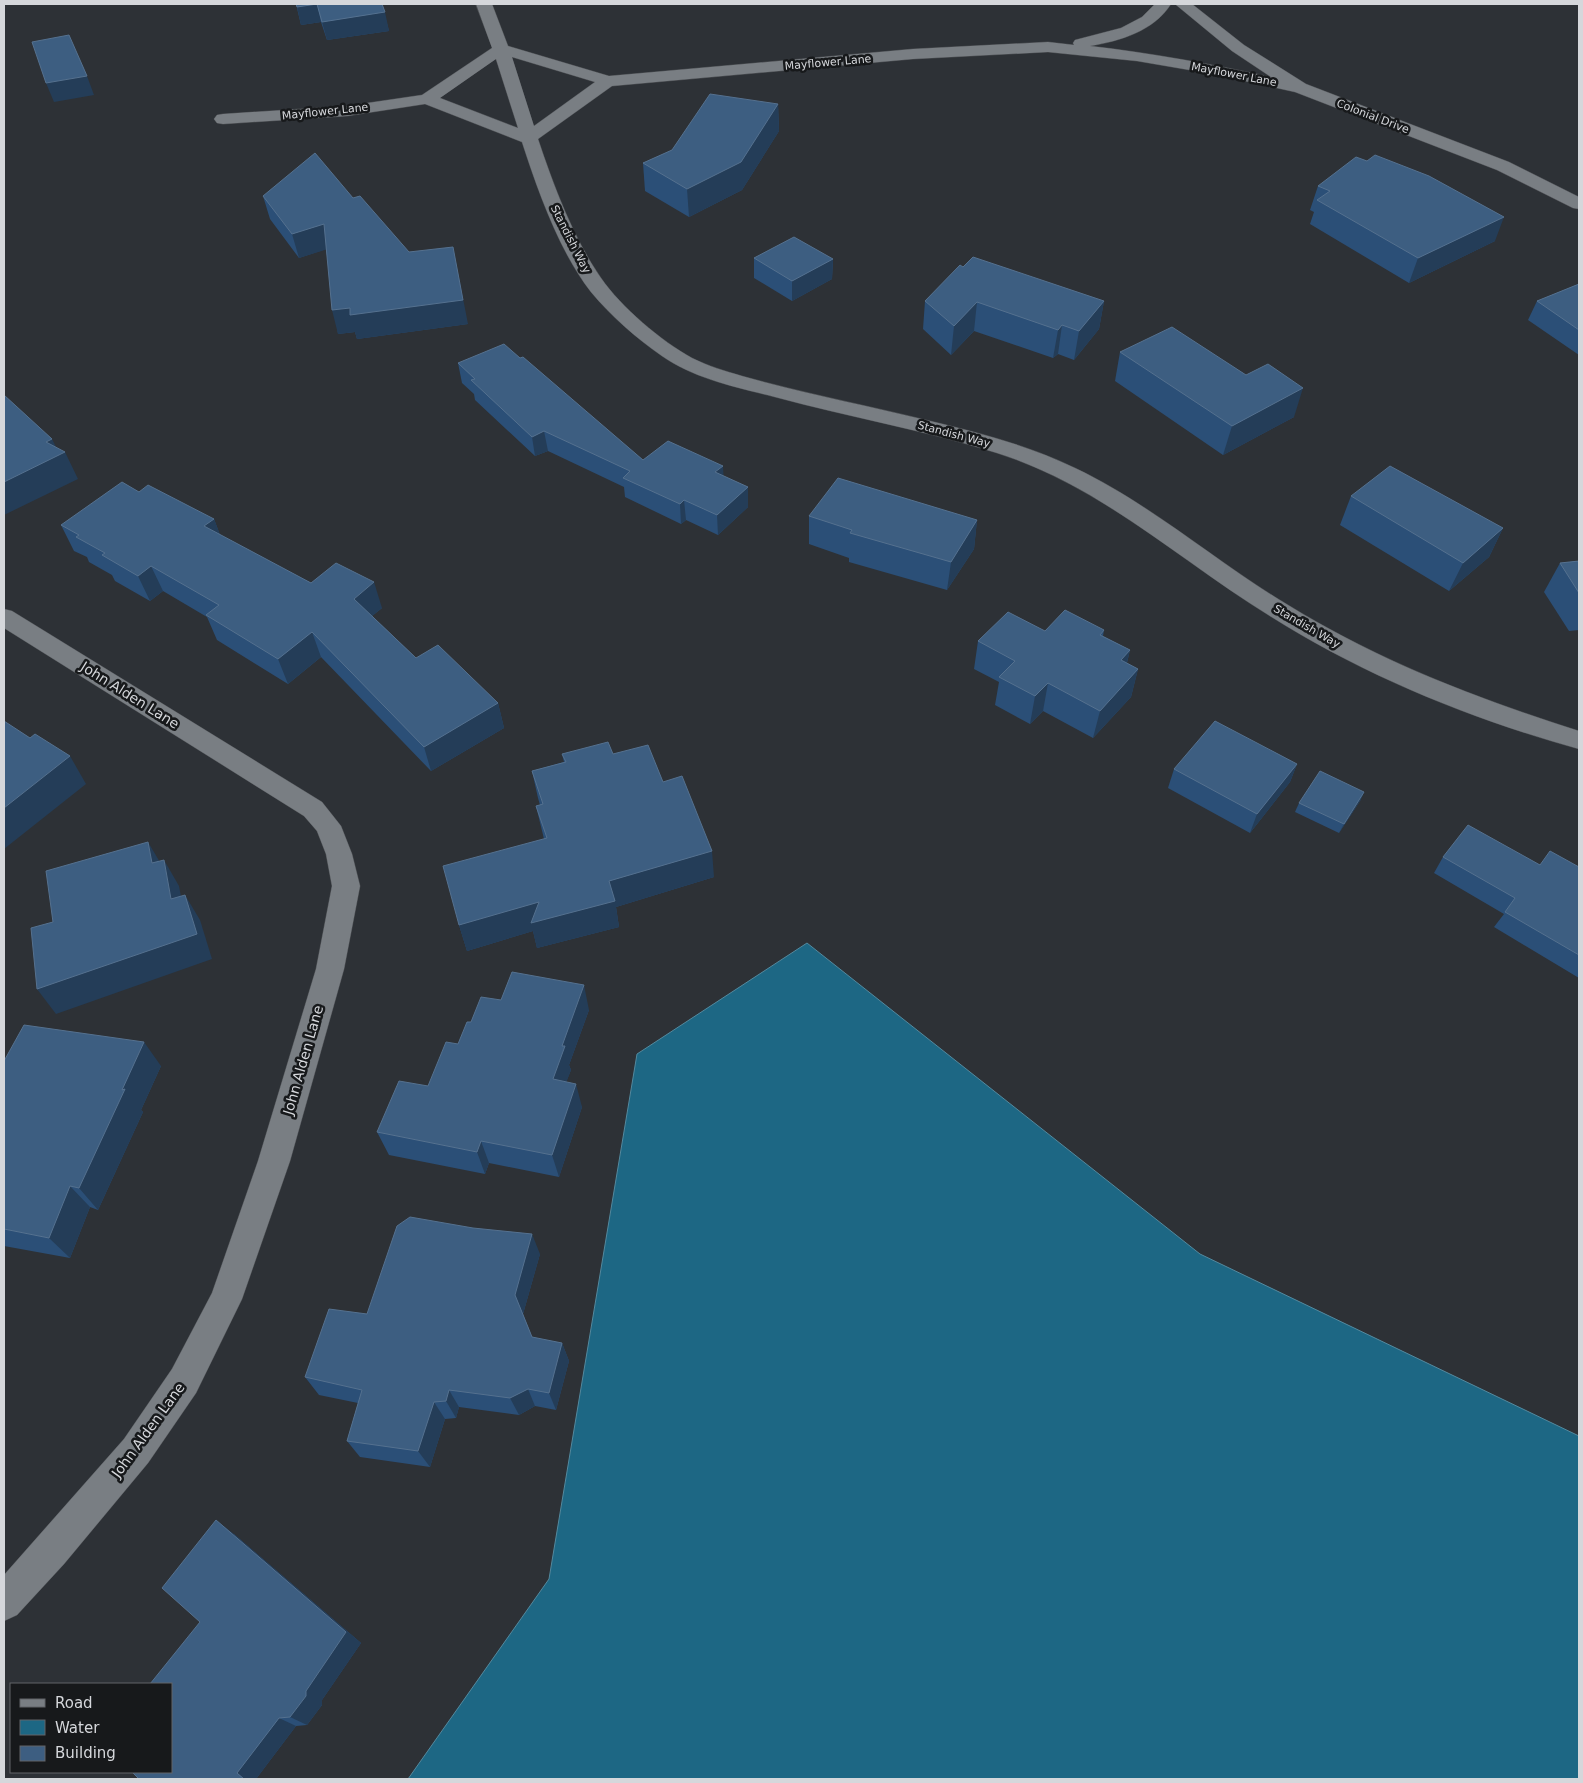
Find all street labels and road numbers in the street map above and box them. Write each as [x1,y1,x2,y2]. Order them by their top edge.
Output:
street label: Mayflower Lane [784,52,872,73]
street label: Mayflower Lane [1190,60,1278,89]
street label: Colonial Drive [1335,97,1411,136]
street label: Mayflower Lane [281,100,369,122]
street label: Standish Way [548,203,594,276]
street label: Standish Way [916,419,992,451]
street label: Standish Way [1271,602,1343,651]
street label: John Alden Lane [77,658,182,732]
street label: John Alden Lane [279,1003,326,1118]
street label: John Alden Lane [108,1380,188,1481]

